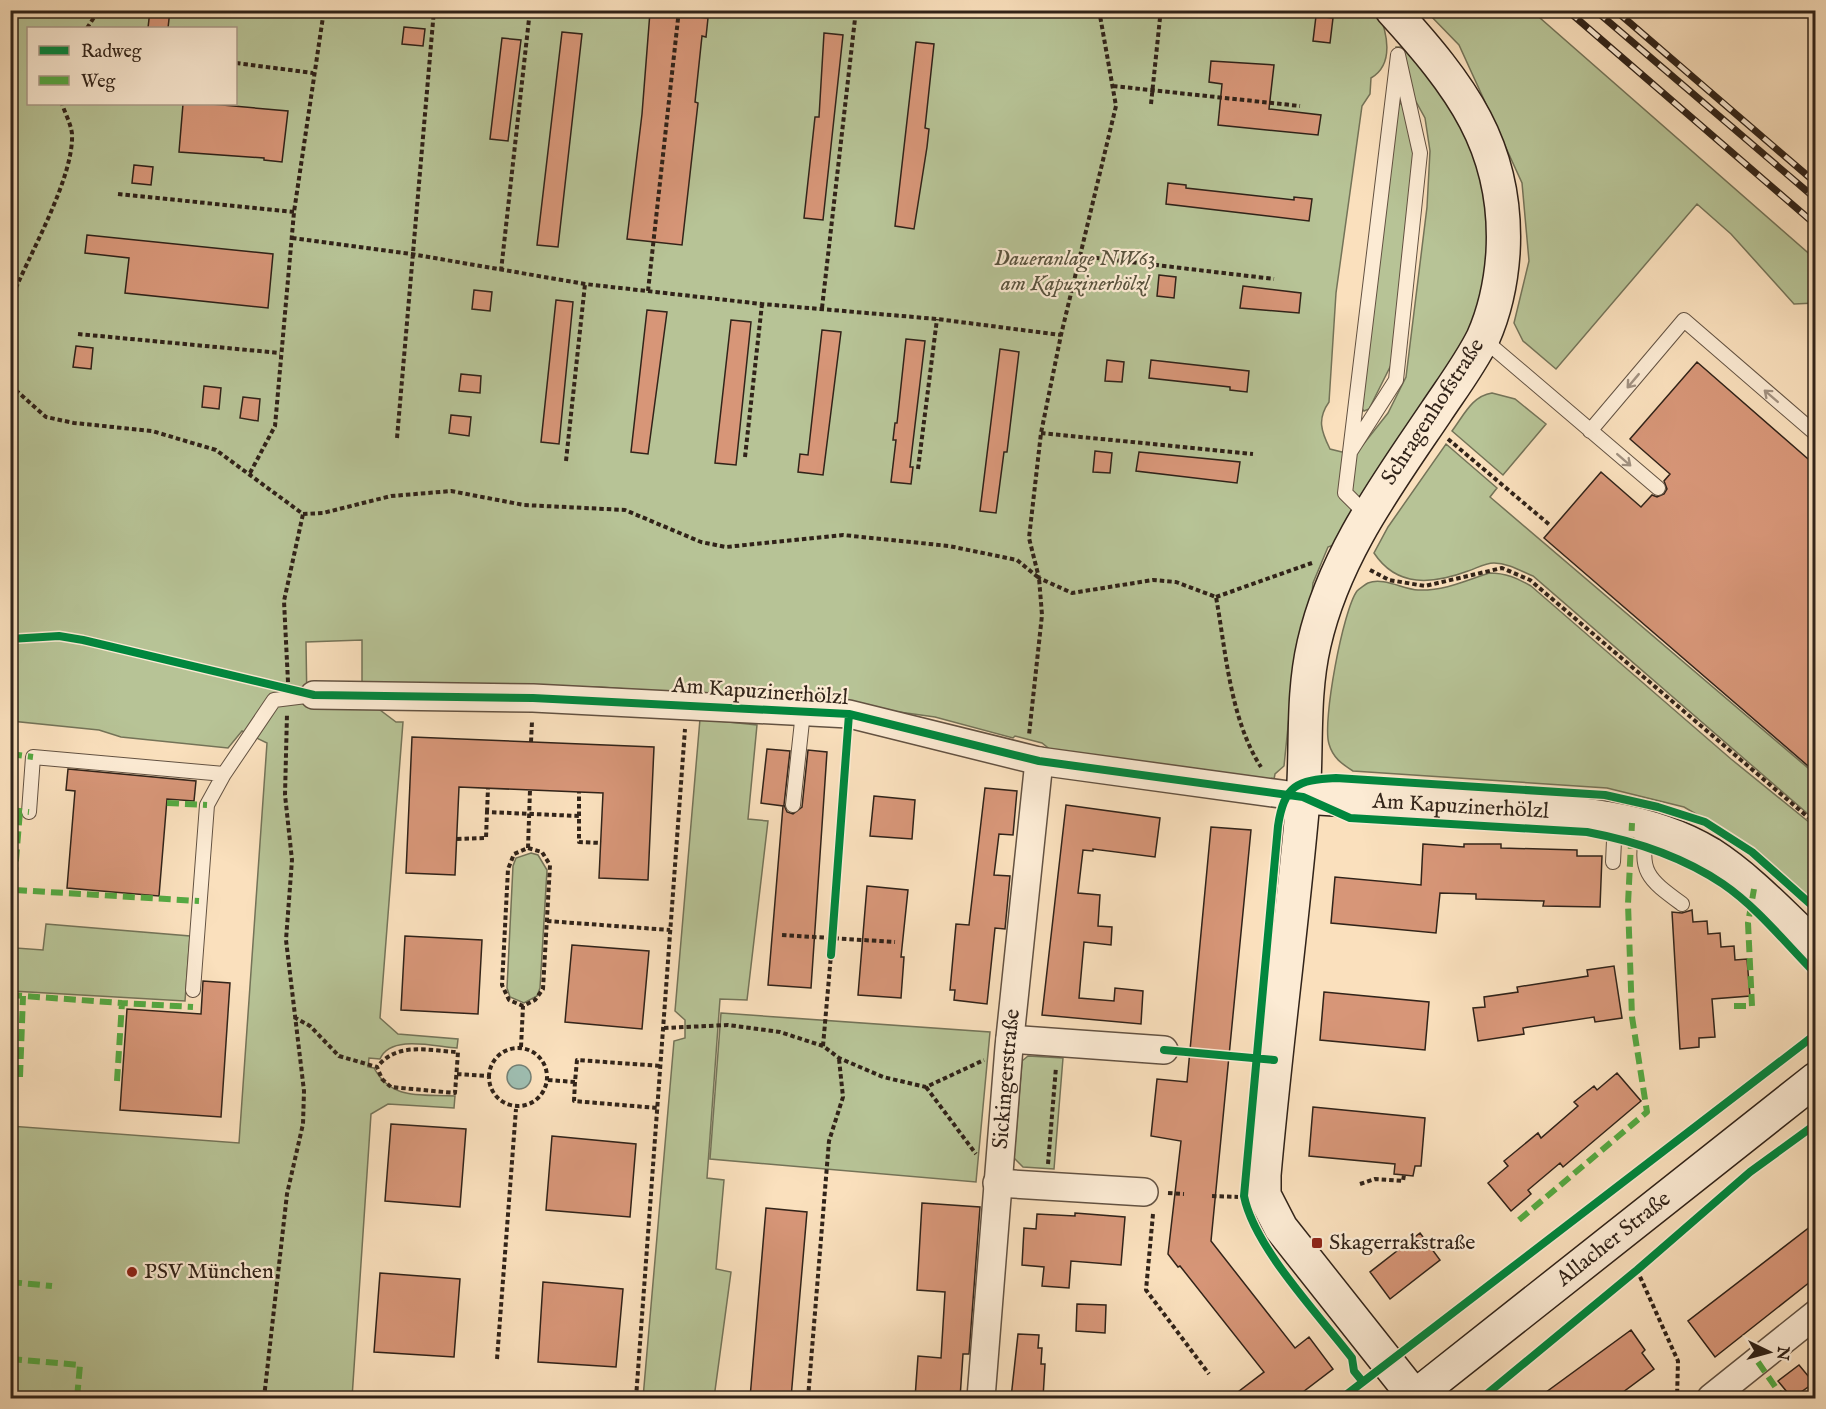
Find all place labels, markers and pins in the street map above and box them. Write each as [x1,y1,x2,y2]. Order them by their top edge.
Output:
place label: Skagerrakstraße [1329,1229,1475,1257]
marker: Skagerrakstraße [1310,1236,1324,1250]
place label: PSV München [144,1258,274,1286]
marker: PSV München [125,1265,139,1279]

